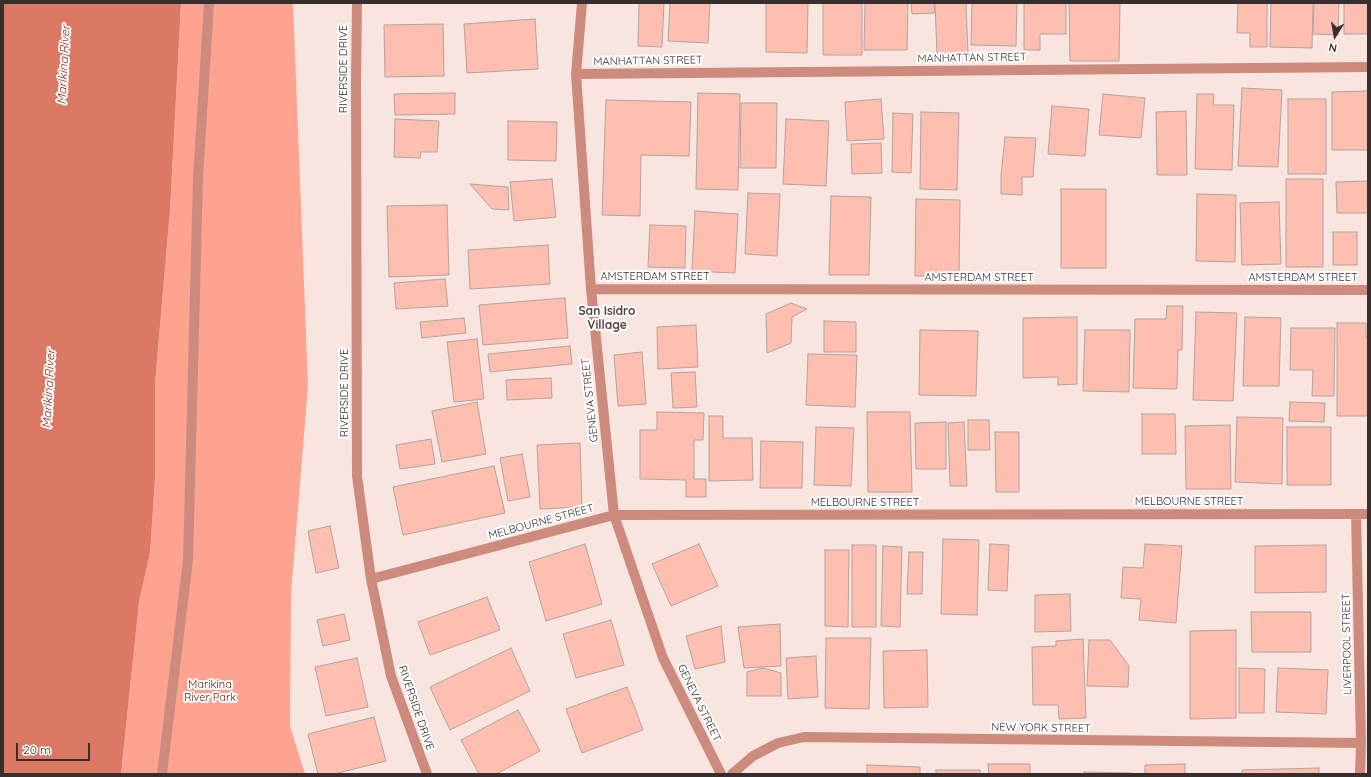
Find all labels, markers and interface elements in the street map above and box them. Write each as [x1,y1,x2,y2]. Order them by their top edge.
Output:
north arrow [1315,16,1355,56]
water label: Marikina River [55,25,73,105]
street label: RIVERSIDE DRIVE [337,25,351,113]
text: N [1327,40,1338,55]
street label: MANHATTAN STREET [917,50,1027,66]
street label: MANHATTAN STREET [593,53,703,69]
street label: AMSTERDAM STREET [600,270,710,284]
street label: AMSTERDAM STREET [924,271,1034,285]
street label: AMSTERDAM STREET [1248,271,1358,285]
district label: San Isidro Village [578,304,636,332]
water label: Marikina River [40,349,58,429]
street label: RIVERSIDE DRIVE [338,349,352,437]
street label: GENEVA STREET [579,357,601,443]
street label: MELBOURNE STREET [1135,495,1243,509]
street label: MELBOURNE STREET [811,496,919,510]
street label: MELBOURNE STREET [487,502,595,542]
street label: LIVERPOOL STREET [1340,593,1354,695]
street label: GENEVA STREET [675,662,723,744]
street label: RIVERSIDE DRIVE [395,664,437,752]
park label: Marikina River Park [184,678,236,704]
street label: NEW YORK STREET [991,721,1091,735]
scale bar [18,735,92,761]
text: 20 m [23,742,51,757]

